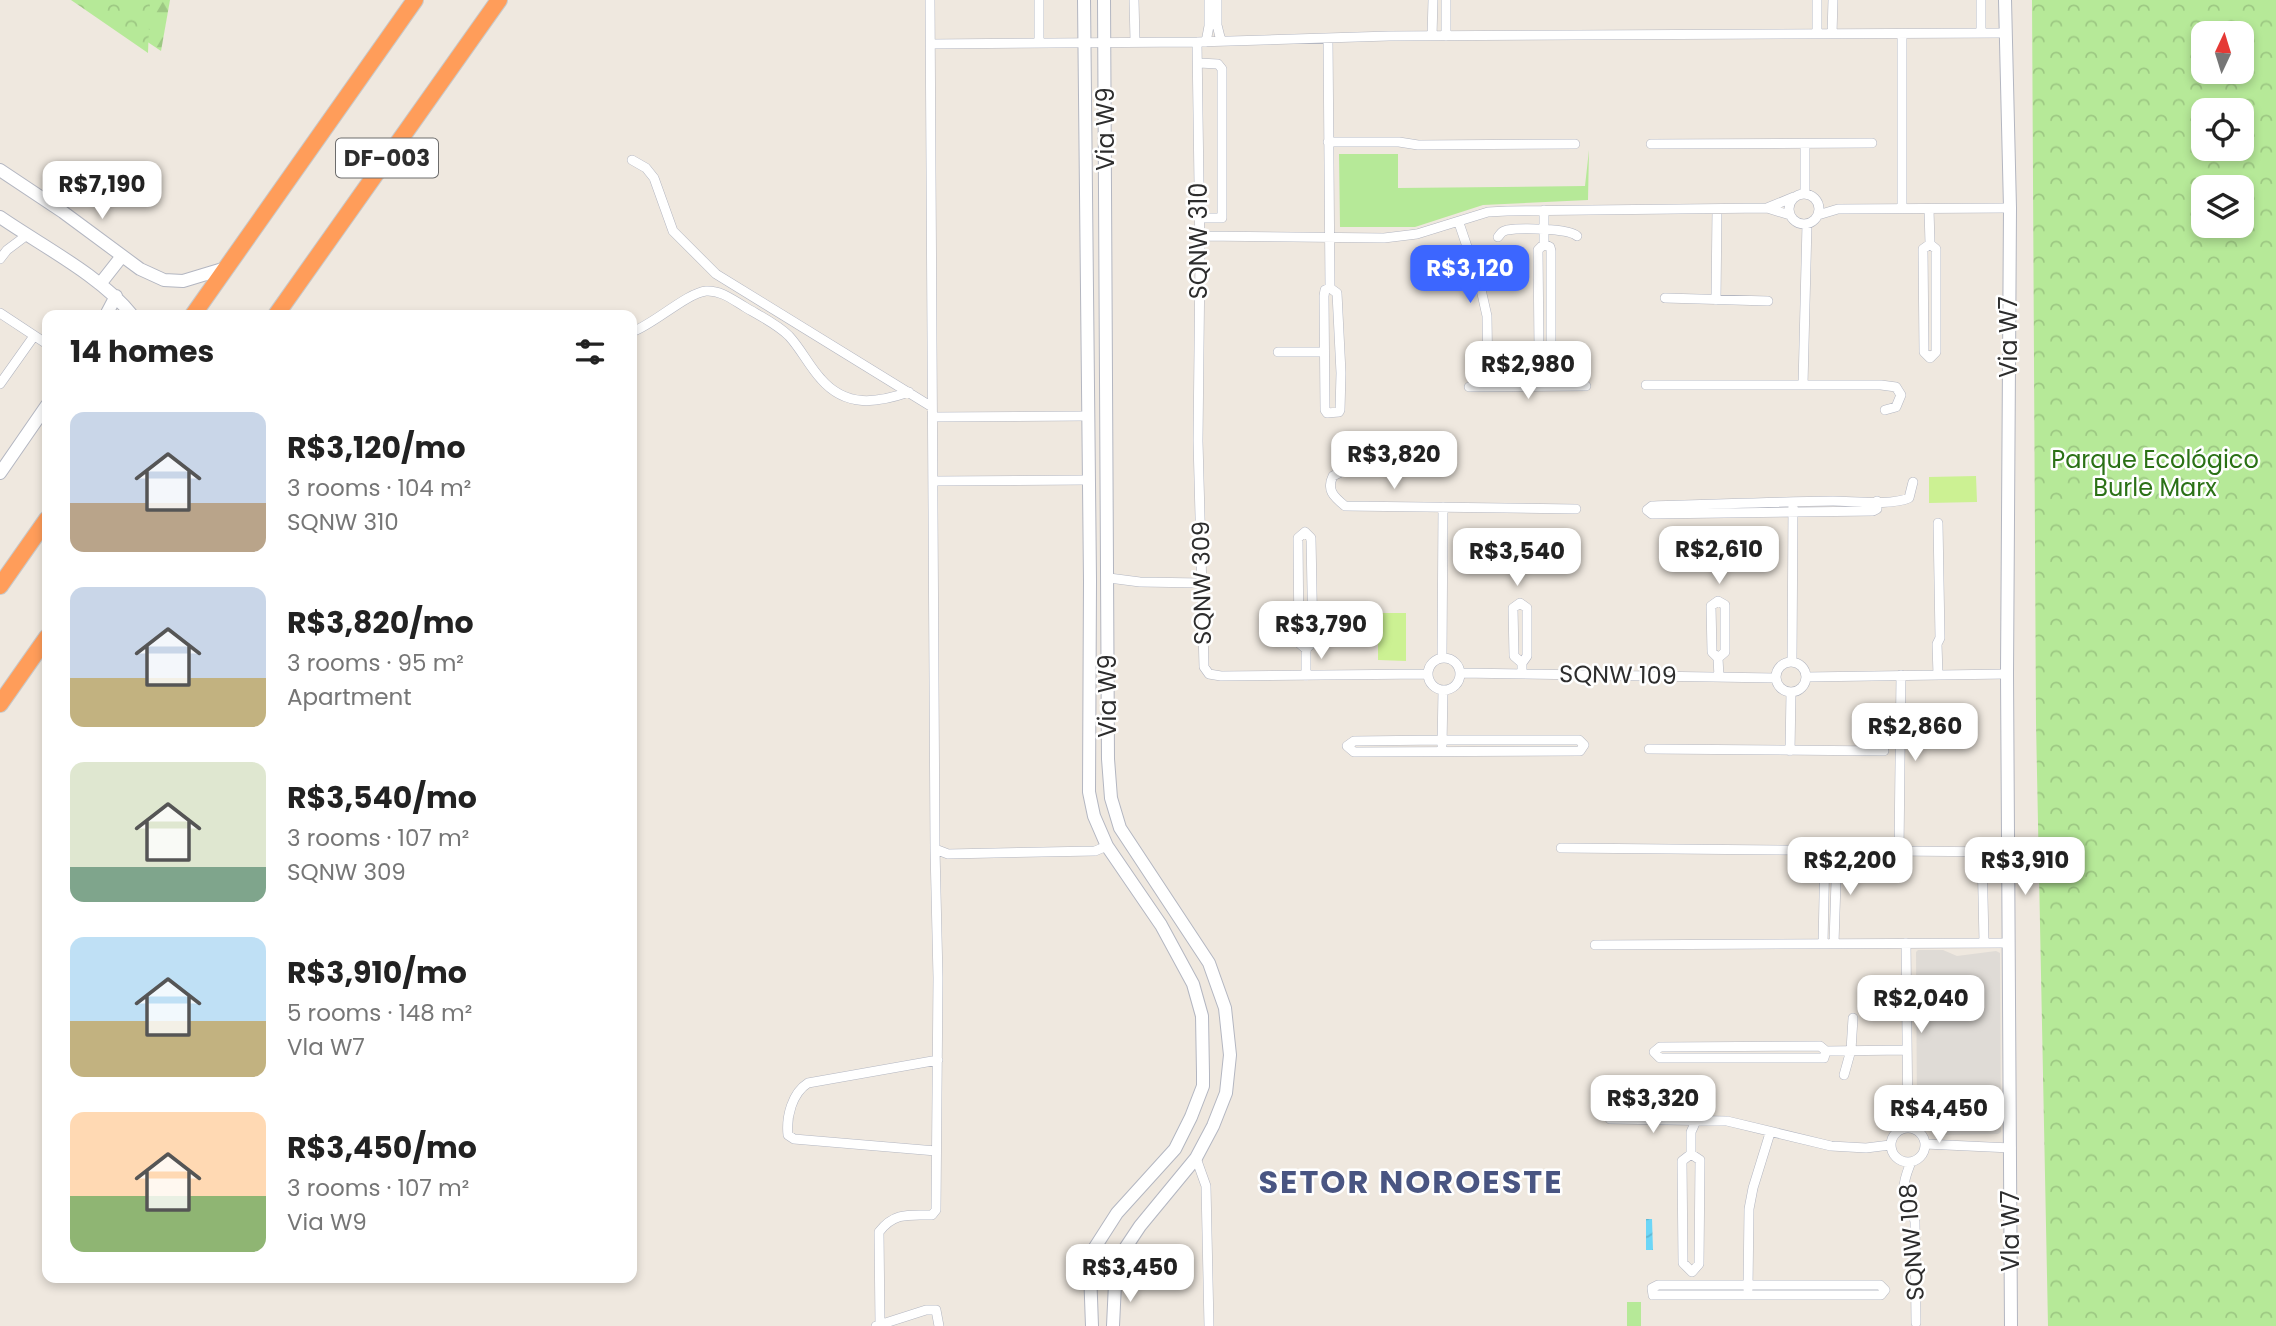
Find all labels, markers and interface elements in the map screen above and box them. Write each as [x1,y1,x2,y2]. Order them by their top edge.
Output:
north arrow [2191,21,2254,84]
map controls [2191,21,2254,238]
street label: Via W9 [1089,87,1122,171]
button: locate [2191,98,2254,161]
road number: DF-003 [336,139,438,178]
pin: R$7,190 [37,162,167,221]
text: R$7,190 [59,168,145,200]
button: layers [2191,175,2254,238]
street label: SQNW 310 [1182,183,1215,299]
pin: R$3,120 [1405,246,1535,305]
text: R$3,120 [1426,252,1514,284]
street label: Via W7 [1992,296,2025,378]
text: 14 homes [70,330,214,373]
icon: filters [571,333,609,371]
pin: R$2,980 [1463,342,1593,401]
text: R$2,980 [1481,348,1575,380]
text: R$3,120/mo [287,426,466,469]
pin: R$3,820 [1329,432,1459,491]
text: R$3,820 [1347,438,1441,470]
icon: home [126,440,210,524]
park label: Parque Ecológico Burle Marx [2051,443,2259,504]
text: 3 rooms · 104 m² [287,472,471,504]
text: SQNW 310 [287,506,399,538]
street label: SQNW 309 [1184,521,1219,645]
pin: R$2,610 [1654,526,1784,586]
pin: R$3,540 [1452,528,1582,588]
text: R$2,610 [1675,533,1763,565]
text: R$3,540 [1469,535,1565,567]
text: R$3,820/mo [287,601,474,644]
pin: R$3,790 [1256,602,1386,661]
text: R$3,790 [1275,608,1367,640]
icon: home [126,615,210,699]
text: 3 rooms · 95 m² [287,647,464,679]
street label: Via W9 [1091,654,1124,738]
street label: SQNW 109 [1559,657,1677,692]
text: Apartment [287,681,412,713]
pin: R$2,860 [1850,704,1980,763]
text: R$2,860 [1868,710,1962,742]
text: R$3,540/mo [287,776,477,819]
icon: home [126,790,210,874]
text: 3 rooms · 107 m² [287,822,469,854]
pin: R$2,200 [1785,838,1915,897]
pin: R$3,910 [1960,838,2090,897]
text: R$2,200 [1804,844,1897,876]
text: R$3,910 [1981,844,2069,876]
text: SQNW 309 [287,856,406,888]
text: R$3,910/mo [287,951,467,994]
icon: home [126,965,210,1049]
pin: R$2,040 [1856,976,1986,1035]
text: R$2,040 [1873,982,1969,1014]
text: 5 rooms · 148 m² [287,997,472,1029]
text: Vla W7 [287,1031,365,1063]
pin: R$3,320 [1588,1076,1718,1135]
text: R$3,320 [1607,1082,1699,1114]
pin: R$4,450 [1874,1086,2004,1145]
text: R$4,450 [1890,1092,1988,1124]
text: R$3,450/mo [287,1126,477,1169]
icon: home [126,1140,210,1224]
district label: SETOR NOROESTE [1258,1159,1564,1204]
text: 3 rooms · 107 m² [287,1172,469,1204]
street label: SQNW 108 [1891,1182,1932,1302]
street label: Vla W7 [1994,1190,2027,1272]
text: Via W9 [287,1206,367,1238]
pin: R$3,450 [1065,1244,1195,1304]
text: R$3,450 [1082,1251,1178,1283]

